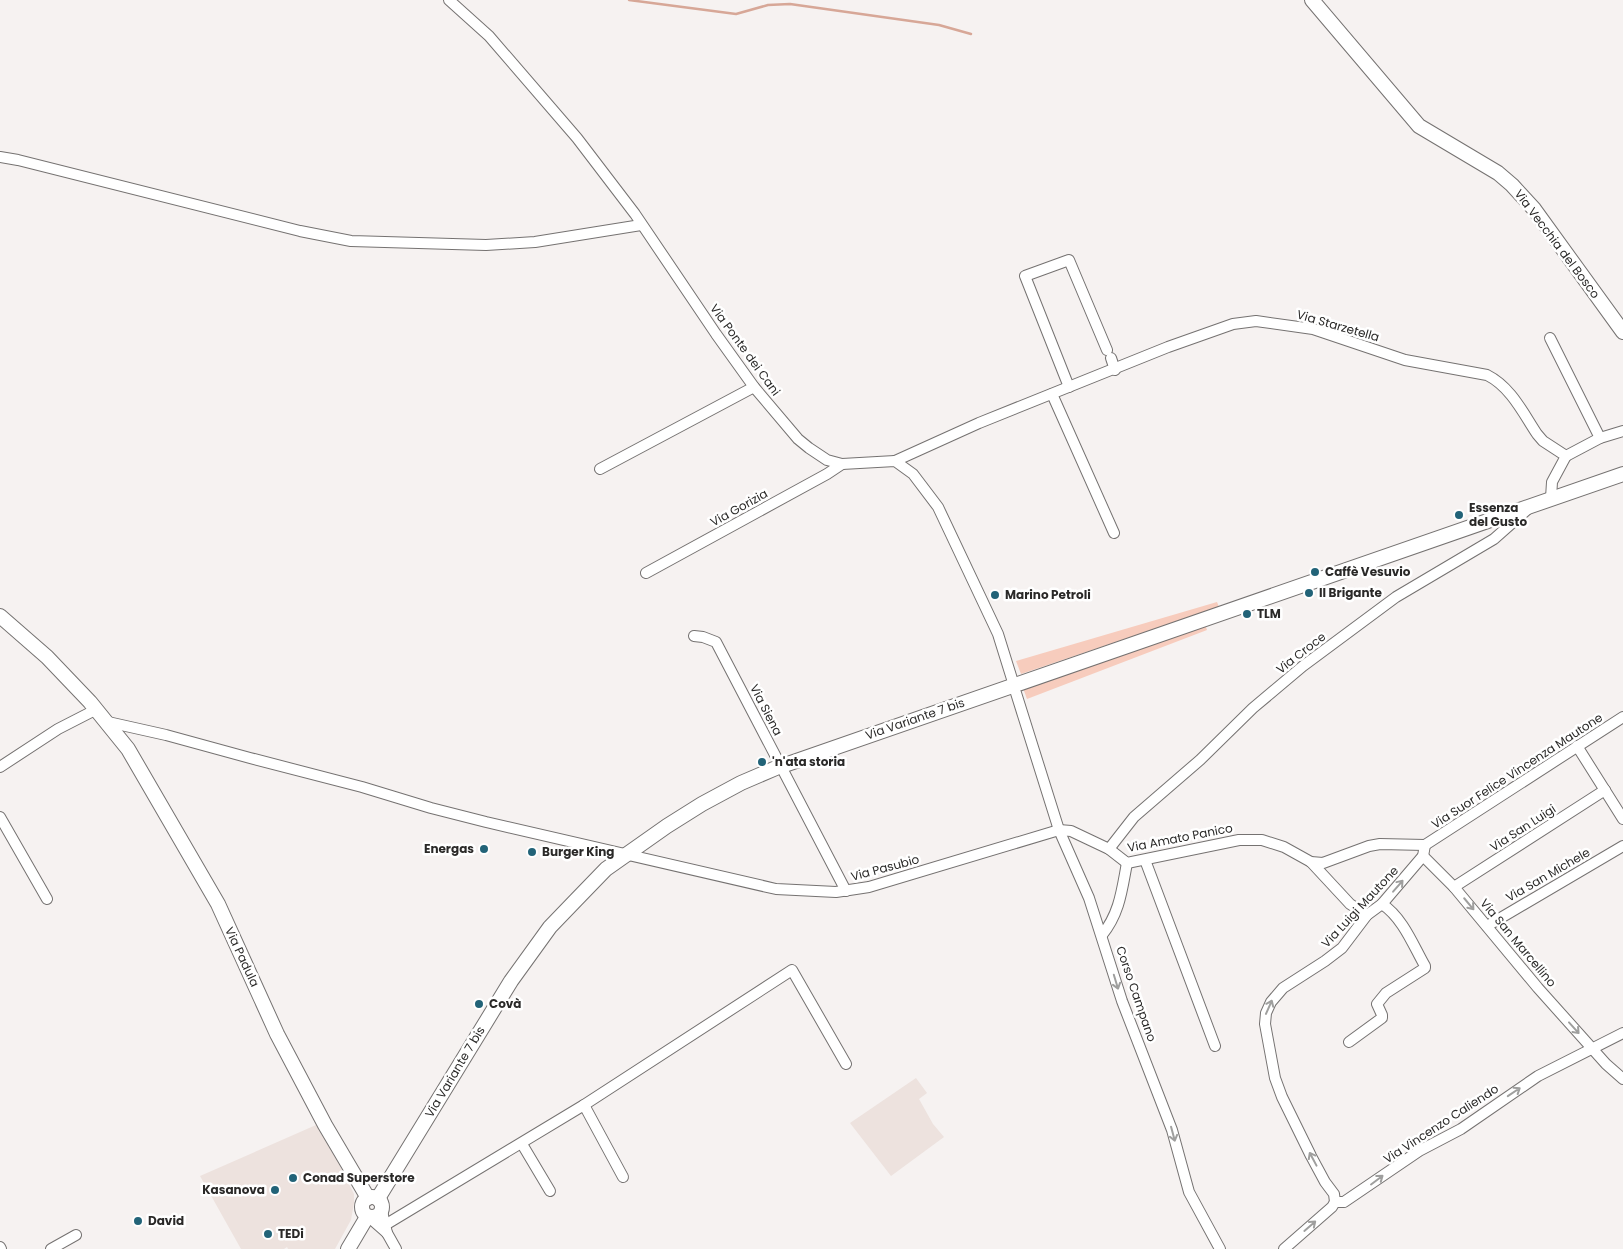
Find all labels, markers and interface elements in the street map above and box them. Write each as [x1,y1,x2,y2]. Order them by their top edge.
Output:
street label: Via Vecchia del Bosco [1511,186,1604,302]
street label: Via Ponte dei Cani [706,300,784,399]
street label: Via Starzetella [1295,306,1381,345]
street label: Via Gorizia [707,485,771,530]
place label: Essenza del Gusto [1469,499,1527,530]
marker: Essenza del Gusto [1453,509,1465,521]
place label: Caffè Vesuvio [1325,563,1411,580]
marker: Caffè Vesuvio [1309,566,1321,578]
place label: Il Brigante [1319,584,1382,601]
place label: Marino Petroli [1005,586,1091,603]
marker: Il Brigante [1303,587,1315,599]
marker: Marino Petroli [989,589,1001,601]
place label: TLM [1257,605,1281,622]
marker: TLM [1241,608,1253,620]
street label: Via Croce [1272,628,1329,677]
street label: Via Siena [746,681,787,738]
street label: Via Variante 7 bis [863,694,967,743]
street label: Via Suor Felice Vincenza Mautone [1428,709,1606,832]
place label: 'n'ata storia [772,753,845,770]
marker: 'n'ata storia [756,756,768,768]
street label: Via San Luigi [1487,800,1559,855]
street label: Via Amato Panico [1126,819,1234,856]
place label: Energas [424,840,474,857]
marker: Energas [478,843,490,855]
place label: Burger King [542,843,615,860]
street label: Via San Michele [1503,844,1593,906]
marker: Burger King [526,846,538,858]
street label: Via Pasubio [849,850,921,885]
street label: Via Luigi Mautone [1317,862,1402,951]
one-way arrow [1392,879,1403,892]
street label: Via San Marcellino [1476,895,1561,991]
one-way arrow [1463,897,1474,910]
street label: Via Padula [221,924,264,990]
street label: Corso Campano [1112,944,1161,1044]
one-way arrow [1112,973,1122,989]
place label: Covà [489,995,521,1012]
marker: Covà [473,998,485,1010]
one-way arrow [1265,1000,1275,1015]
one-way arrow [1568,1021,1580,1034]
street label: Via Variante 7 bis [421,1023,489,1121]
street label: Via Vincenzo Caliendo [1380,1080,1502,1167]
one-way arrow [1506,1087,1520,1097]
one-way arrow [1168,1126,1178,1142]
one-way arrow [1308,1152,1318,1167]
place label: Conad Superstore [303,1169,415,1186]
marker: Conad Superstore [287,1172,299,1184]
one-way arrow [1370,1175,1384,1185]
place label: Kasanova [202,1181,265,1198]
marker: Kasanova [269,1184,281,1196]
place label: David [148,1212,184,1229]
marker: David [132,1215,144,1227]
one-way arrow [1304,1220,1317,1232]
place label: TEDi [278,1225,304,1242]
marker: TEDi [262,1228,274,1240]

